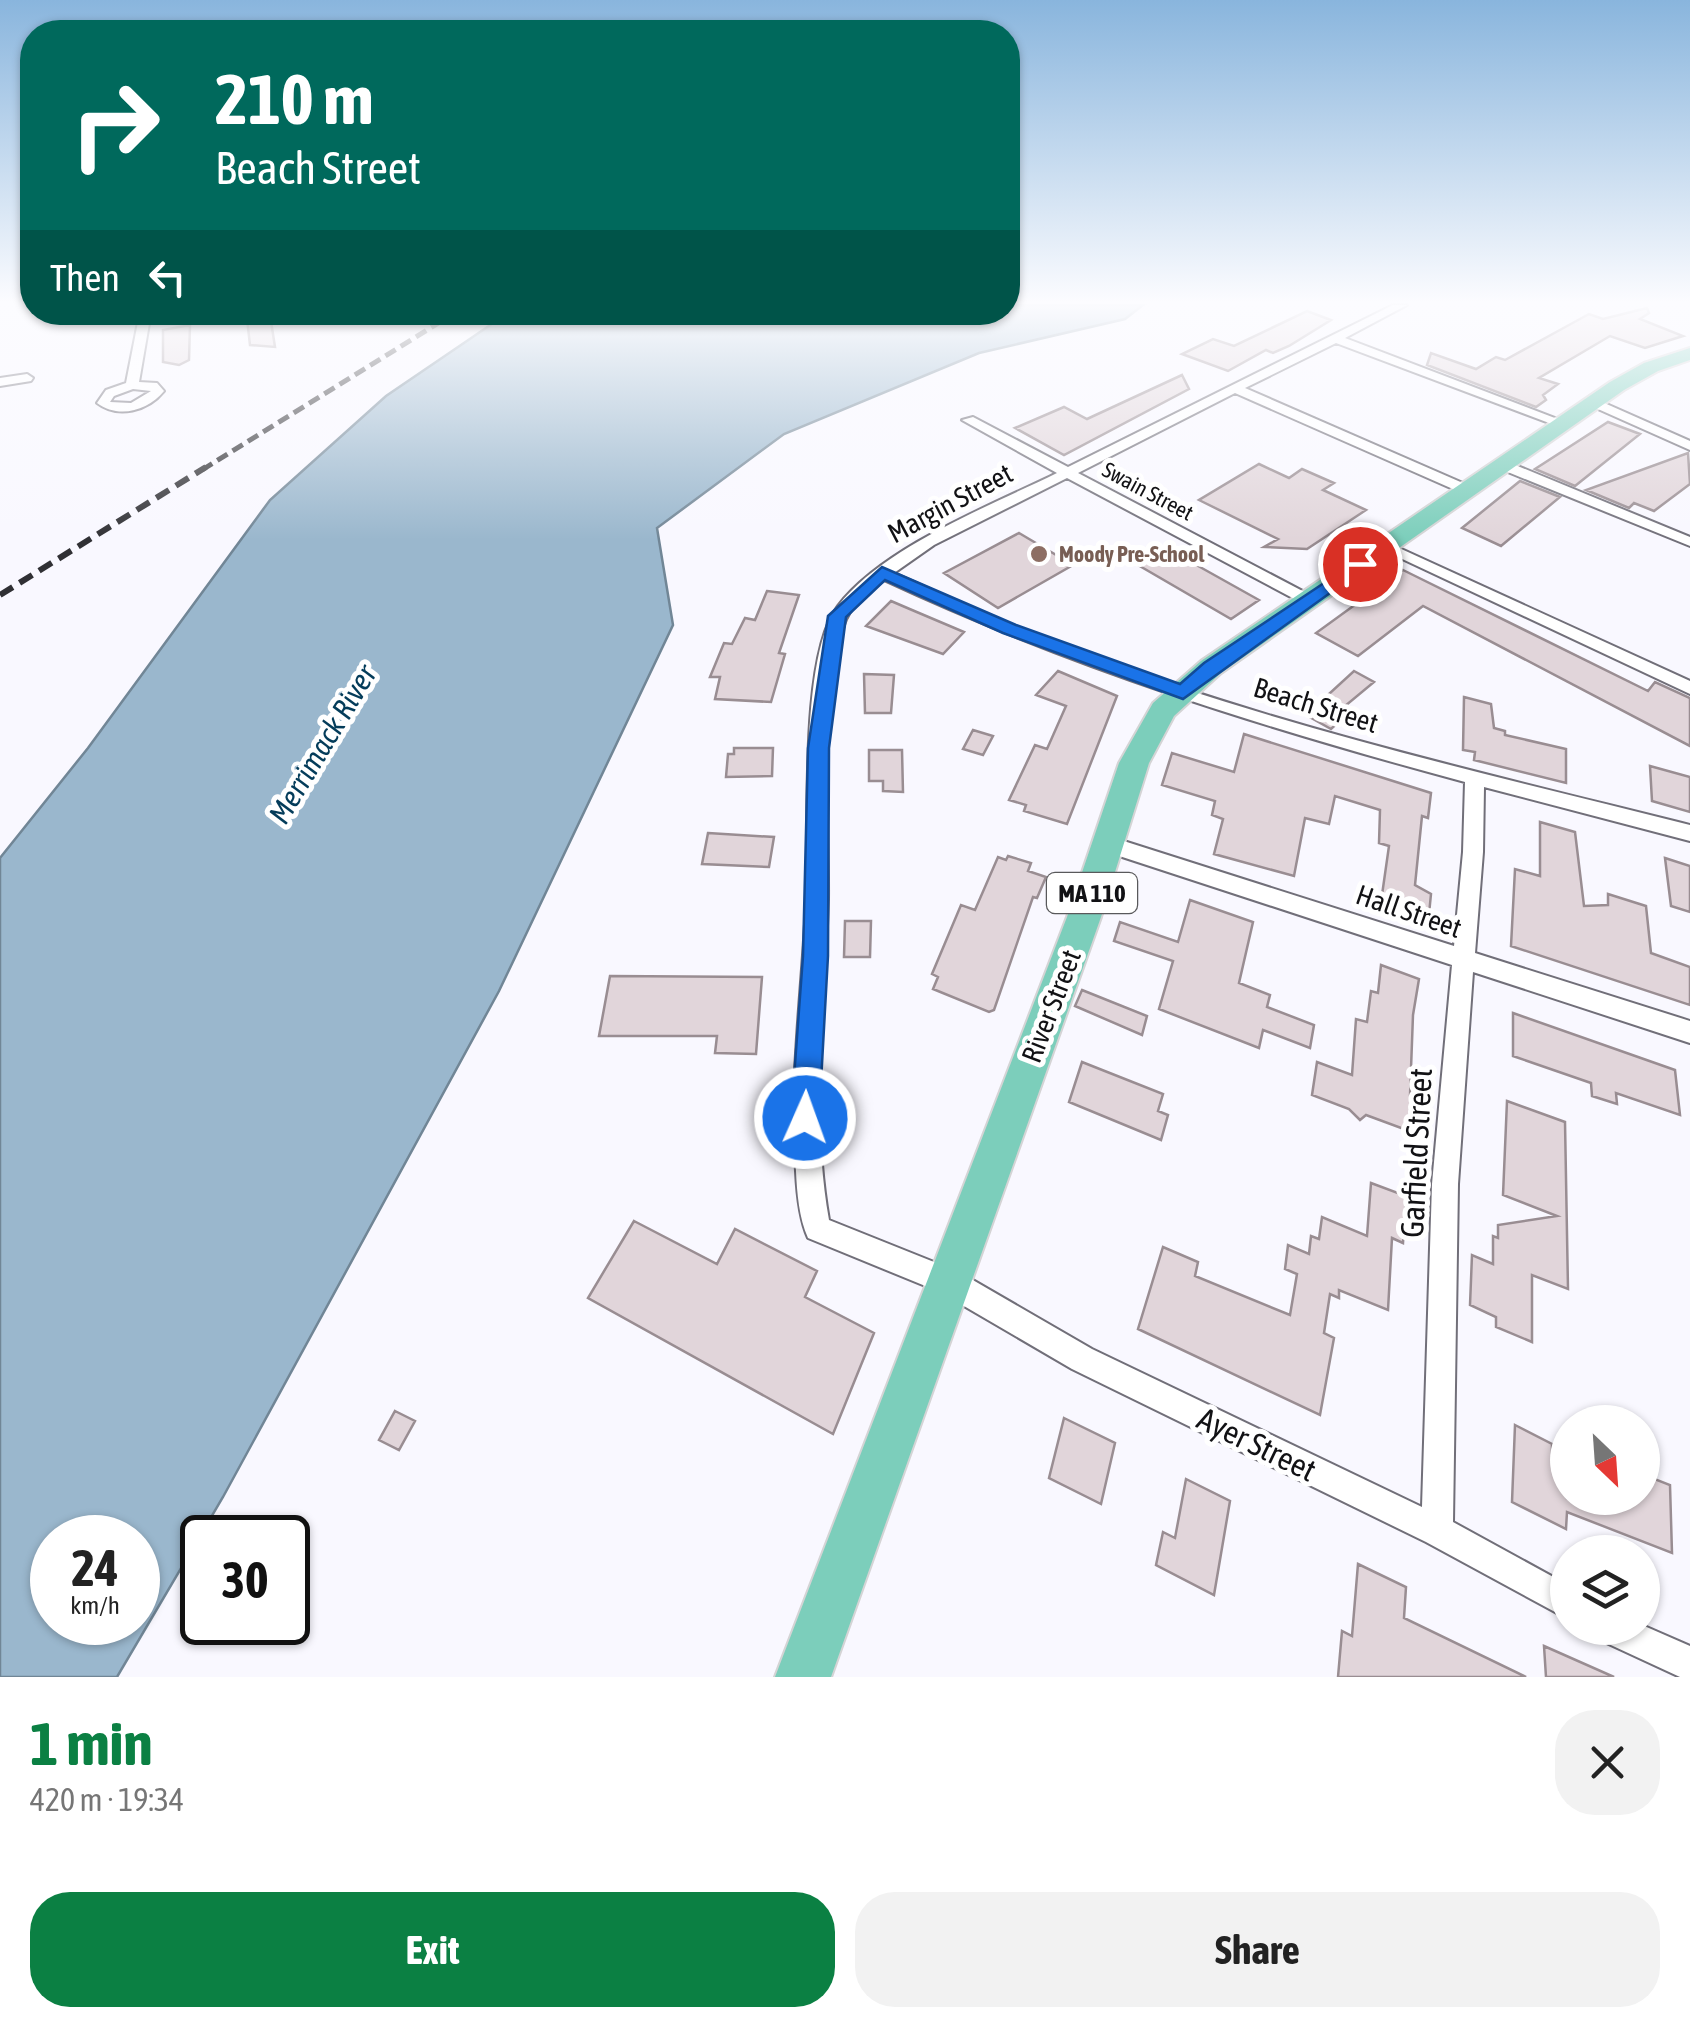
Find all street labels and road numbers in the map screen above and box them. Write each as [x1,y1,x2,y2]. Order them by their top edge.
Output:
street label: Swain Street [1098,456,1198,526]
street label: Margin Street [882,457,1018,549]
street label: Beach Street [1250,671,1382,739]
road number: MA 110 [1047,873,1137,913]
street label: Hall Street [1352,878,1466,944]
street label: River Street [1015,945,1087,1067]
street label: Garfield Street [1393,1067,1439,1239]
street label: Ayer Street [1192,1400,1322,1488]

